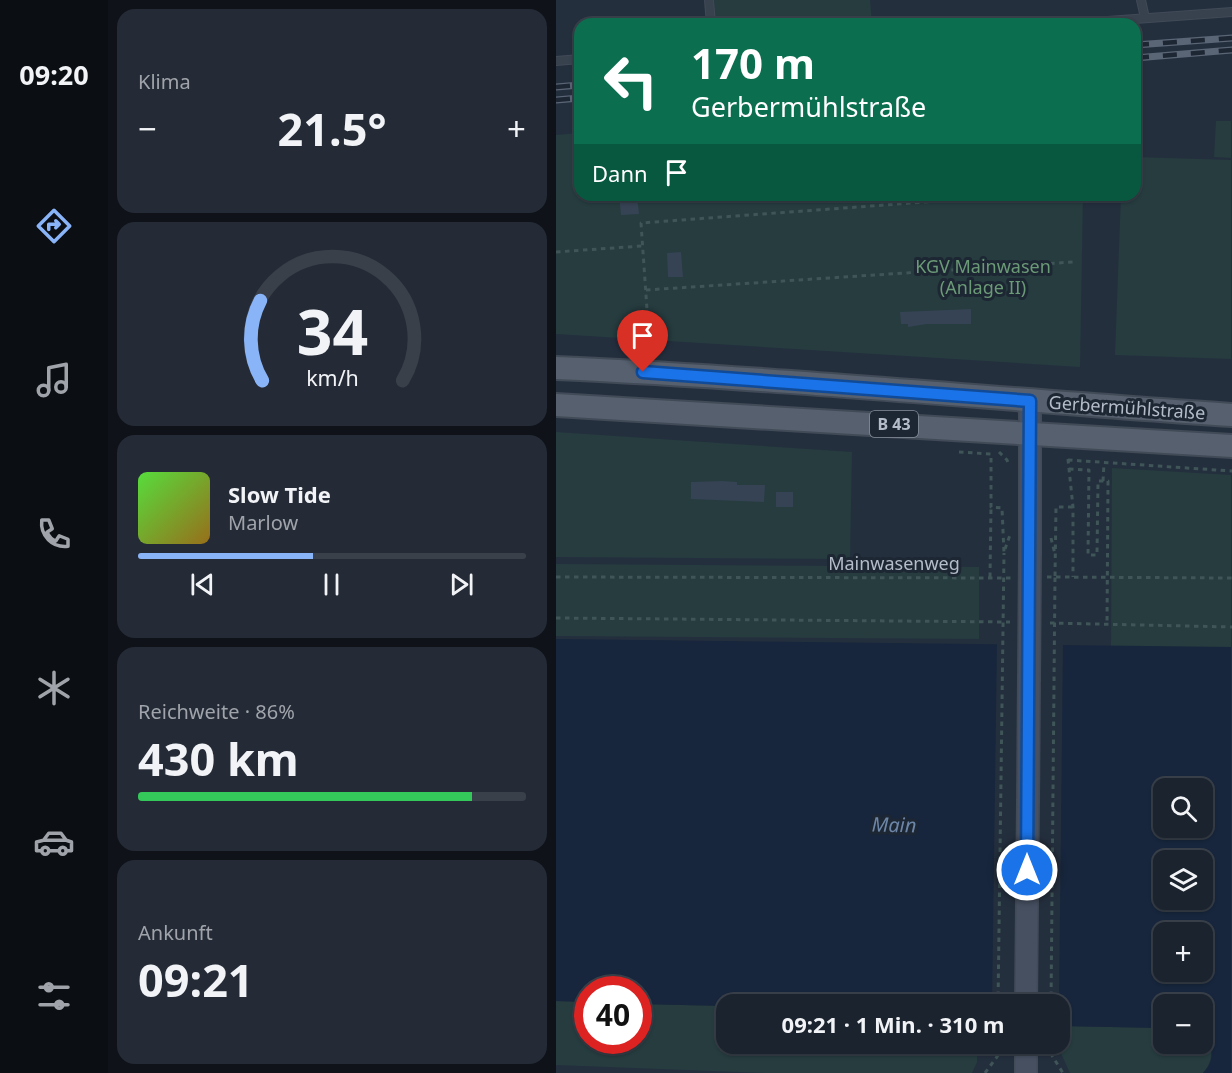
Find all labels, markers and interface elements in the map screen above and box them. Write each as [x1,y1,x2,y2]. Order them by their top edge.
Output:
text: 170 m [691,34,815,91]
icon: left [592,42,670,120]
text: 09:20 [19,56,89,93]
text: Klima [138,68,191,95]
text: Gerbermühlstraße [691,88,926,125]
text: 21.5° [278,98,386,159]
text: − [138,106,157,151]
text: + [507,106,526,151]
icon: arrive [660,156,693,189]
text: Dann [592,158,648,188]
icon: directions [33,205,75,247]
park label: KGV Mainwasen (Anlage II) [915,254,1051,299]
text: 34 [296,288,368,373]
pin [617,310,668,372]
icon: arrive [626,319,659,352]
icon: music [33,359,75,401]
text: km/h [306,363,358,392]
street label: Gerbermühlstraße [1048,390,1206,424]
road number: B 43 [870,411,918,437]
text: Slow Tide [228,479,331,509]
text: Marlow [228,509,298,536]
icon: phone [33,513,75,555]
street label: Mainwasenweg [828,551,960,575]
icon: previous [186,568,219,601]
icon: pause [315,568,348,601]
icon: next [445,568,478,601]
icon: climate [33,667,75,709]
text: Reichweite · 86% [138,698,295,725]
text: 430 km [138,728,299,789]
map controls [1153,778,1213,1054]
button: search [1153,778,1213,838]
water label: Main [871,811,917,838]
icon: car [33,821,75,863]
position arrow [995,838,1059,902]
button: layers [1153,850,1213,910]
text: Ankunft [138,919,213,946]
button: + [1153,922,1213,982]
text: 09:21 [138,949,254,1010]
icon: filters [33,975,75,1017]
speed limit sign: 40 [574,976,652,1054]
button: − [1153,994,1213,1054]
text: 09:21 · 1 Min. · 310 m [782,1009,1004,1039]

